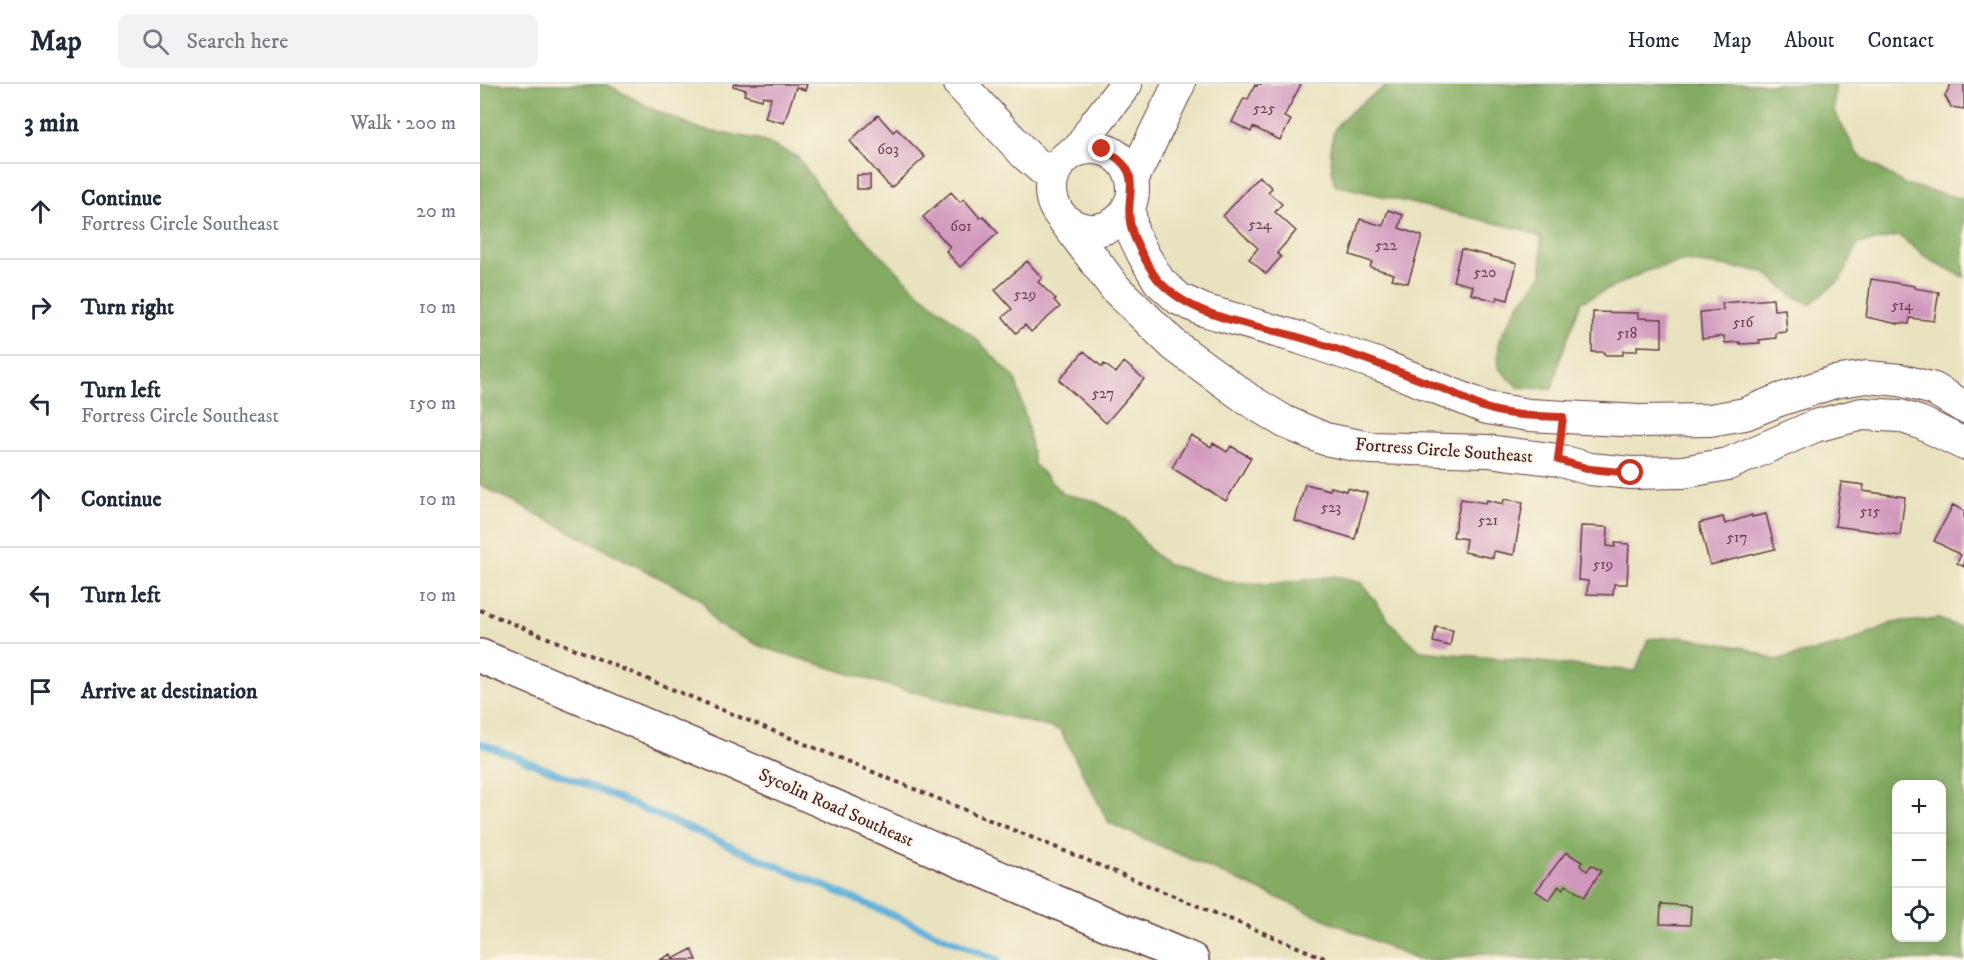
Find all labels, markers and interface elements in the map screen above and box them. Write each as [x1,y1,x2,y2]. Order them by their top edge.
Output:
search box [118,14,538,68]
text: Map [30,24,82,59]
icon: search [139,25,172,58]
text: Search here [187,28,288,55]
text: Home [1628,28,1680,54]
text: Map [1713,28,1751,54]
text: About [1784,28,1835,54]
text: Contact [1868,28,1934,54]
house number: 525 [1253,99,1276,118]
text: 3 min [24,107,79,140]
text: Walk · 200 m [350,111,456,136]
route end [1088,135,1114,161]
house number: 603 [877,140,899,159]
text: Continue [81,185,162,212]
icon: ahead [24,195,57,228]
text: 20 m [416,199,456,224]
text: Fortress Circle Southeast [81,212,279,237]
house number: 524 [1248,215,1272,234]
house number: 601 [950,217,972,236]
house number: 522 [1375,236,1398,255]
house number: 520 [1474,263,1496,282]
house number: 529 [1014,285,1036,304]
icon: right [24,291,57,324]
text: Turn right [81,294,174,321]
text: 10 m [419,295,456,320]
house number: 514 [1891,296,1913,315]
house number: 516 [1733,313,1755,332]
house number: 518 [1617,324,1637,343]
text: Turn left [81,377,161,404]
house number: 527 [1092,384,1114,403]
icon: left [24,387,57,420]
text: 150 m [409,391,456,416]
text: Fortress Circle Southeast [81,404,279,429]
street label: Fortress Circle Southeast [1354,434,1534,468]
route start [1617,459,1643,485]
icon: ahead [24,483,57,516]
text: Continue [81,486,162,513]
text: 10 m [419,487,456,512]
house number: 523 [1321,498,1341,517]
house number: 515 [1860,502,1881,521]
house number: 521 [1478,511,1498,530]
house number: 517 [1727,528,1748,547]
house number: 519 [1593,555,1613,574]
icon: left [24,579,57,612]
text: Turn left [81,582,161,609]
text: 10 m [419,583,456,608]
icon: arrive [24,675,57,708]
text: Arrive at destination [81,678,258,705]
street label: Sycolin Road Southeast [755,764,917,852]
map controls [1892,780,1946,942]
button: + [1892,780,1946,834]
button: − [1892,834,1946,888]
button: locate [1892,888,1946,942]

